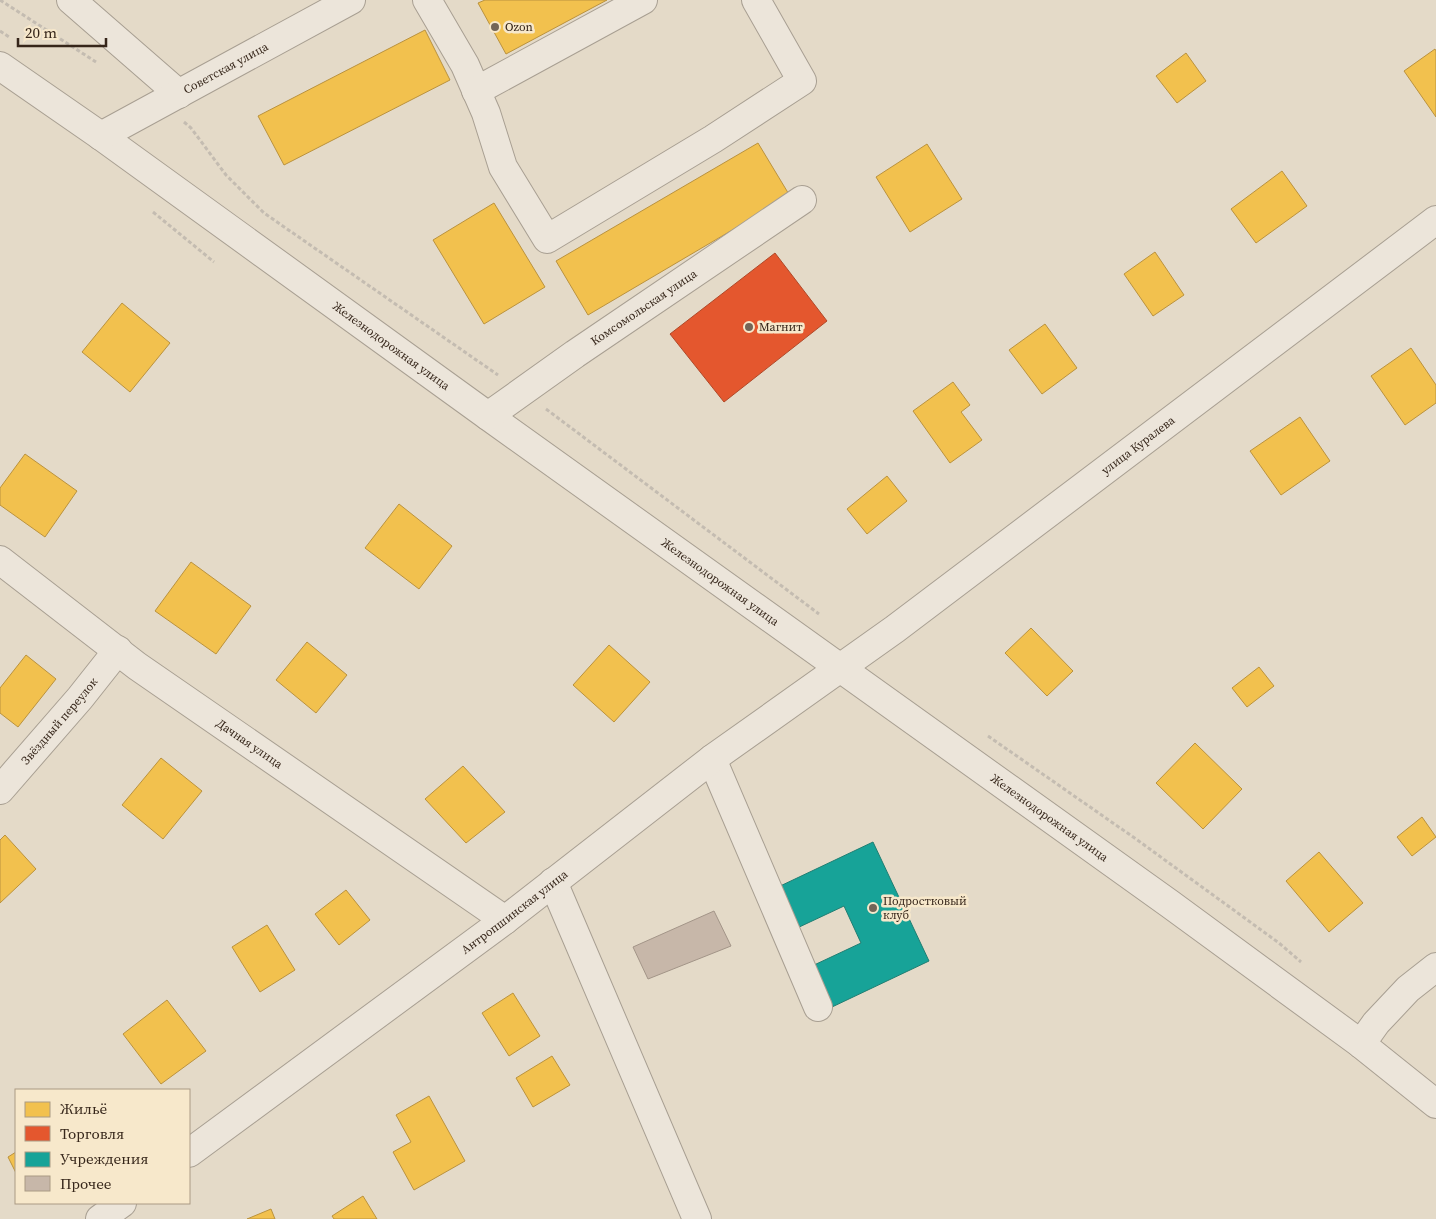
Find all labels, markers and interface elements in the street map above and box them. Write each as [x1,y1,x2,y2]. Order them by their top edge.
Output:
scale bar [18,15,105,47]
place label: Ozon [505,19,533,35]
marker: Ozon [489,21,501,33]
text: 20 m [25,22,57,43]
street label: Советская улица [180,38,272,98]
street label: Комсомольская улица [588,265,701,349]
street label: Железнодорожная улица [329,298,454,394]
place label: Магнит [759,319,803,335]
marker: Магнит [743,321,755,333]
street label: улица Куралева [1098,412,1179,478]
street label: Железнодорожная улица [658,535,783,630]
street label: Звёздный переулок [18,674,101,768]
street label: Дачная улица [213,715,287,773]
street label: Железнодорожная улица [988,770,1112,866]
street label: Антропшинская улица [458,866,572,958]
place label: Подростковый клуб [883,893,967,923]
marker: Подростковый клуб [867,902,879,914]
legend [15,1089,190,1204]
text: Жильё [60,1098,108,1119]
text: Торговля [60,1123,124,1144]
text: Учреждения [60,1148,148,1169]
text: Прочее [60,1173,112,1194]

